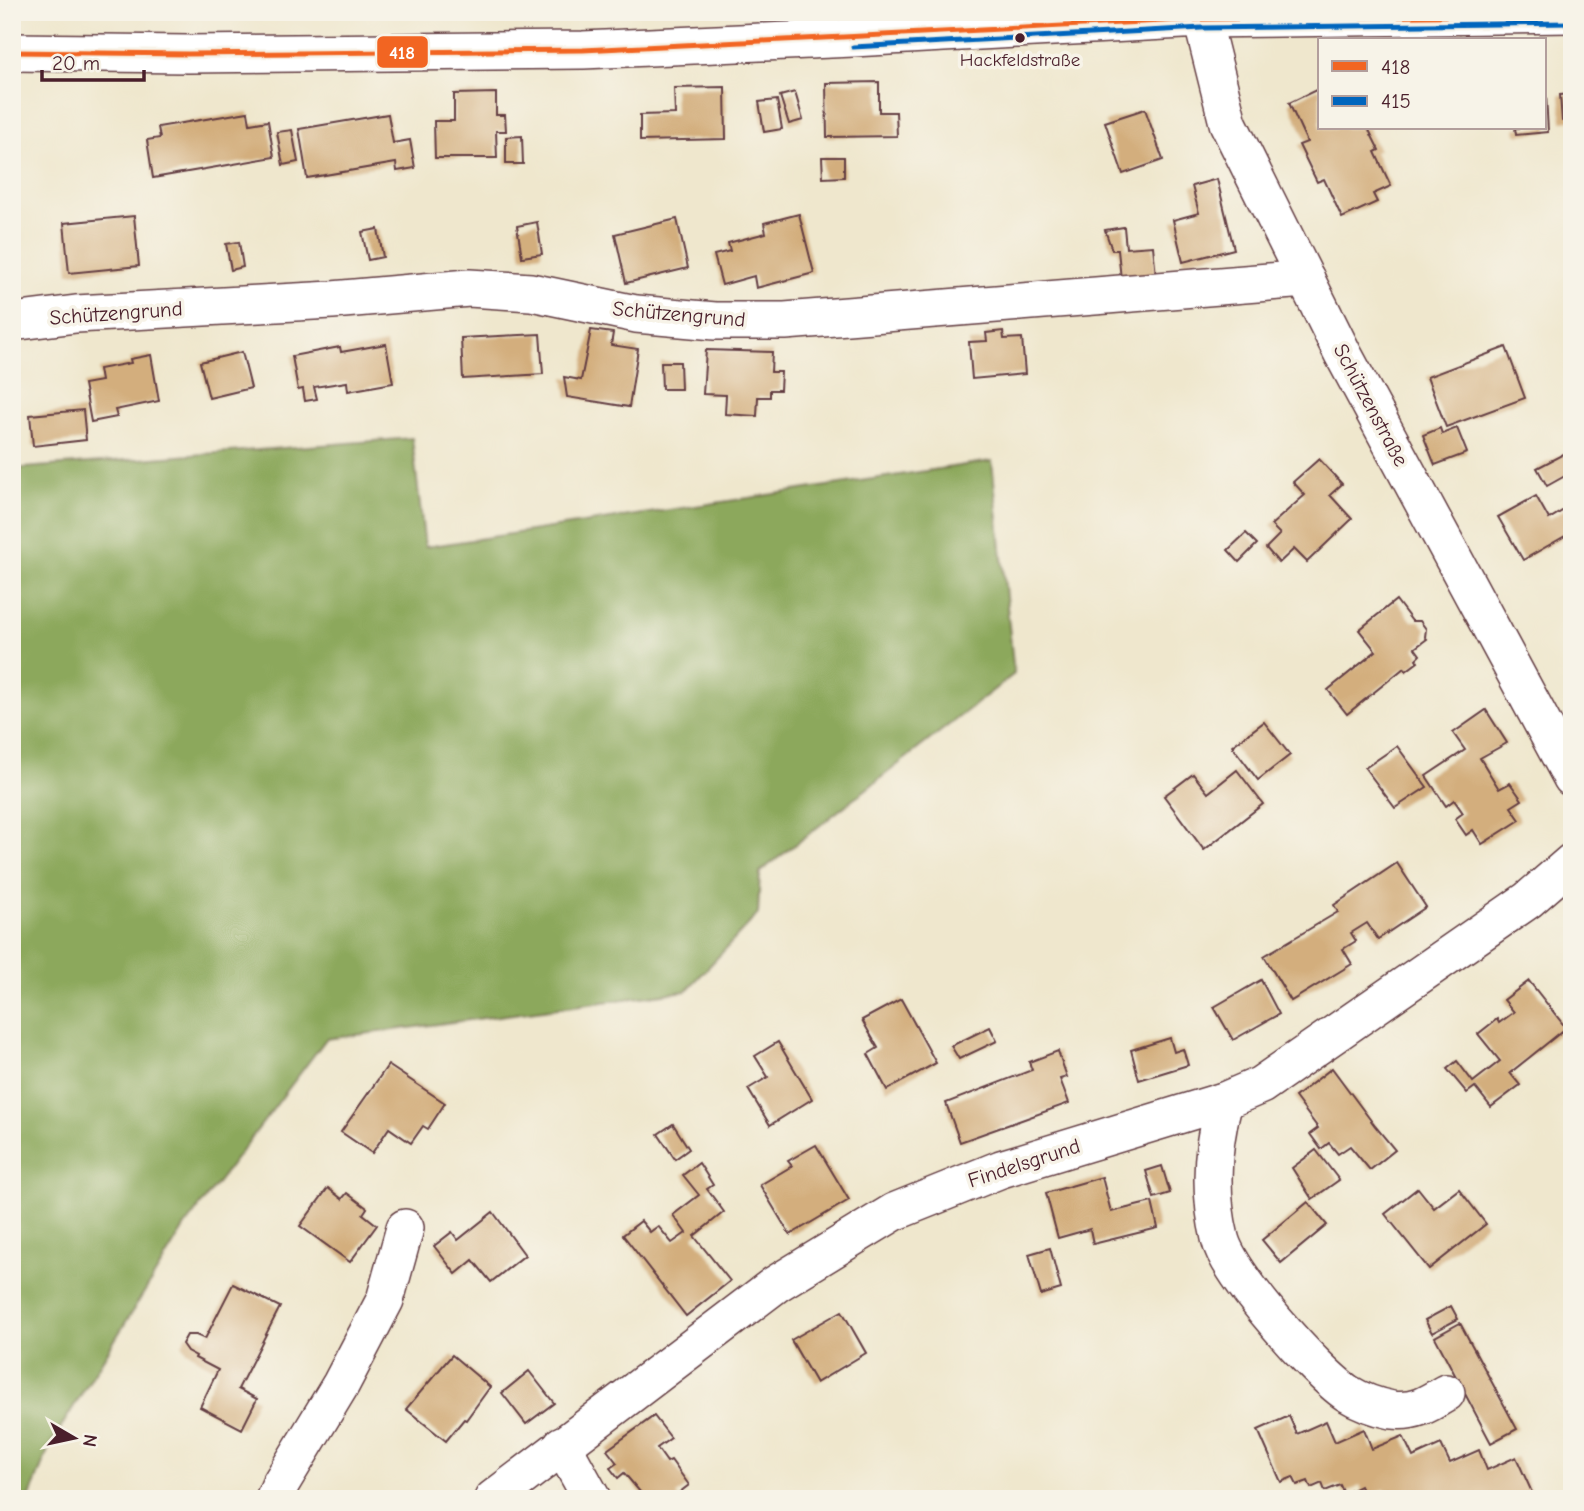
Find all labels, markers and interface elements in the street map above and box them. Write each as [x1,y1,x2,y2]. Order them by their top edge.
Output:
marker: Hackfeldstraße [1013,31,1027,45]
line badge: 418 [376,35,429,69]
scale bar [42,38,144,82]
legend [1318,38,1546,130]
text: 418 [389,42,415,64]
place label: Hackfeldstraße [960,49,1080,71]
text: 20 m [52,51,100,75]
text: 418 [1381,55,1410,79]
text: 415 [1381,89,1411,113]
street label: Schützengrund [49,296,183,330]
street label: Schützengrund [611,296,747,332]
street label: Schützenstraße [1329,340,1413,470]
street label: Findelsgrund [965,1134,1083,1192]
north arrow [38,1402,108,1472]
text: N [78,1433,102,1448]

